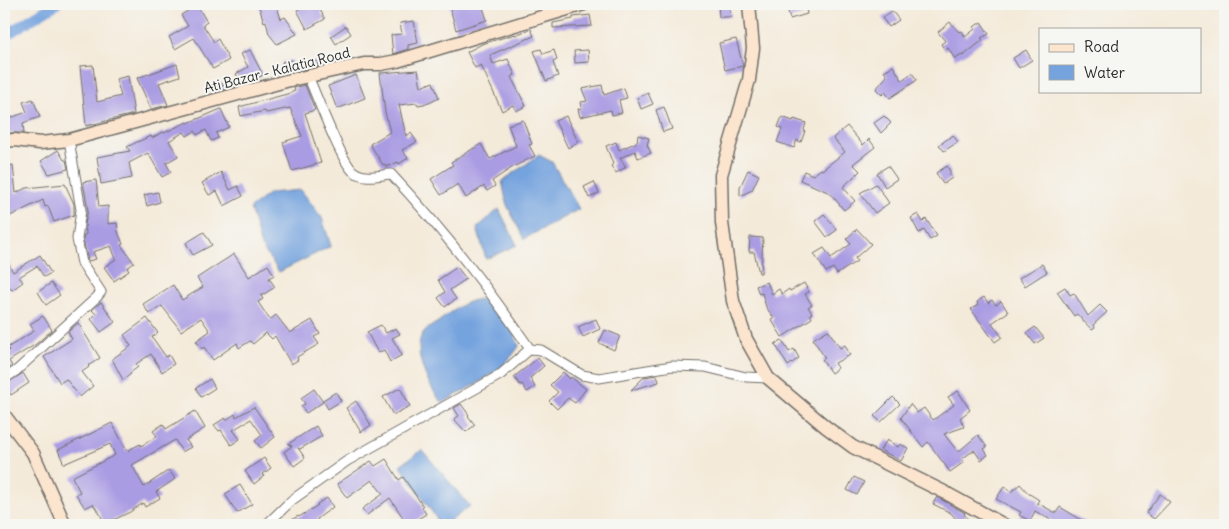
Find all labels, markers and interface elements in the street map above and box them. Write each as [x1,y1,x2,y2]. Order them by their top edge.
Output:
legend [1039,28,1202,92]
text: Road [1084,37,1119,56]
street label: Ati Bazar - Kalatia Road [202,43,352,97]
text: Water [1084,63,1125,82]

